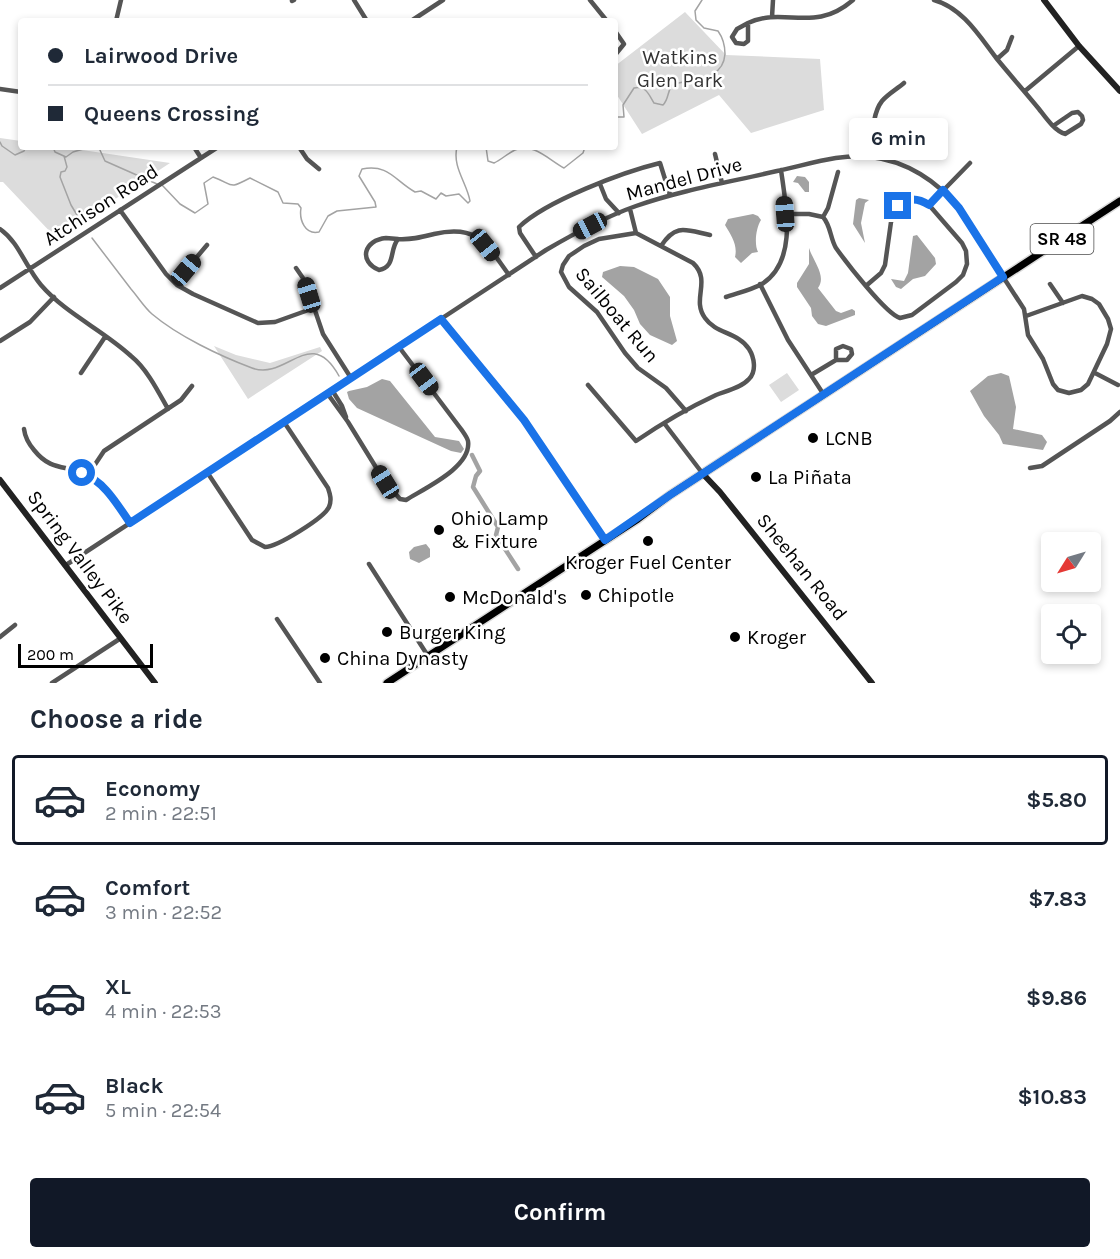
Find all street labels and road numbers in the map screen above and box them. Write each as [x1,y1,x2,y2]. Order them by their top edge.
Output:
street label: Mandel Drive [623,152,745,206]
street label: Atchison Road [40,159,162,251]
road number: SR 48 [1030,224,1094,254]
street label: Sailboat Run [571,263,663,367]
street label: Spring Valley Pike [22,486,138,628]
street label: Sheehan Road [752,509,852,625]

